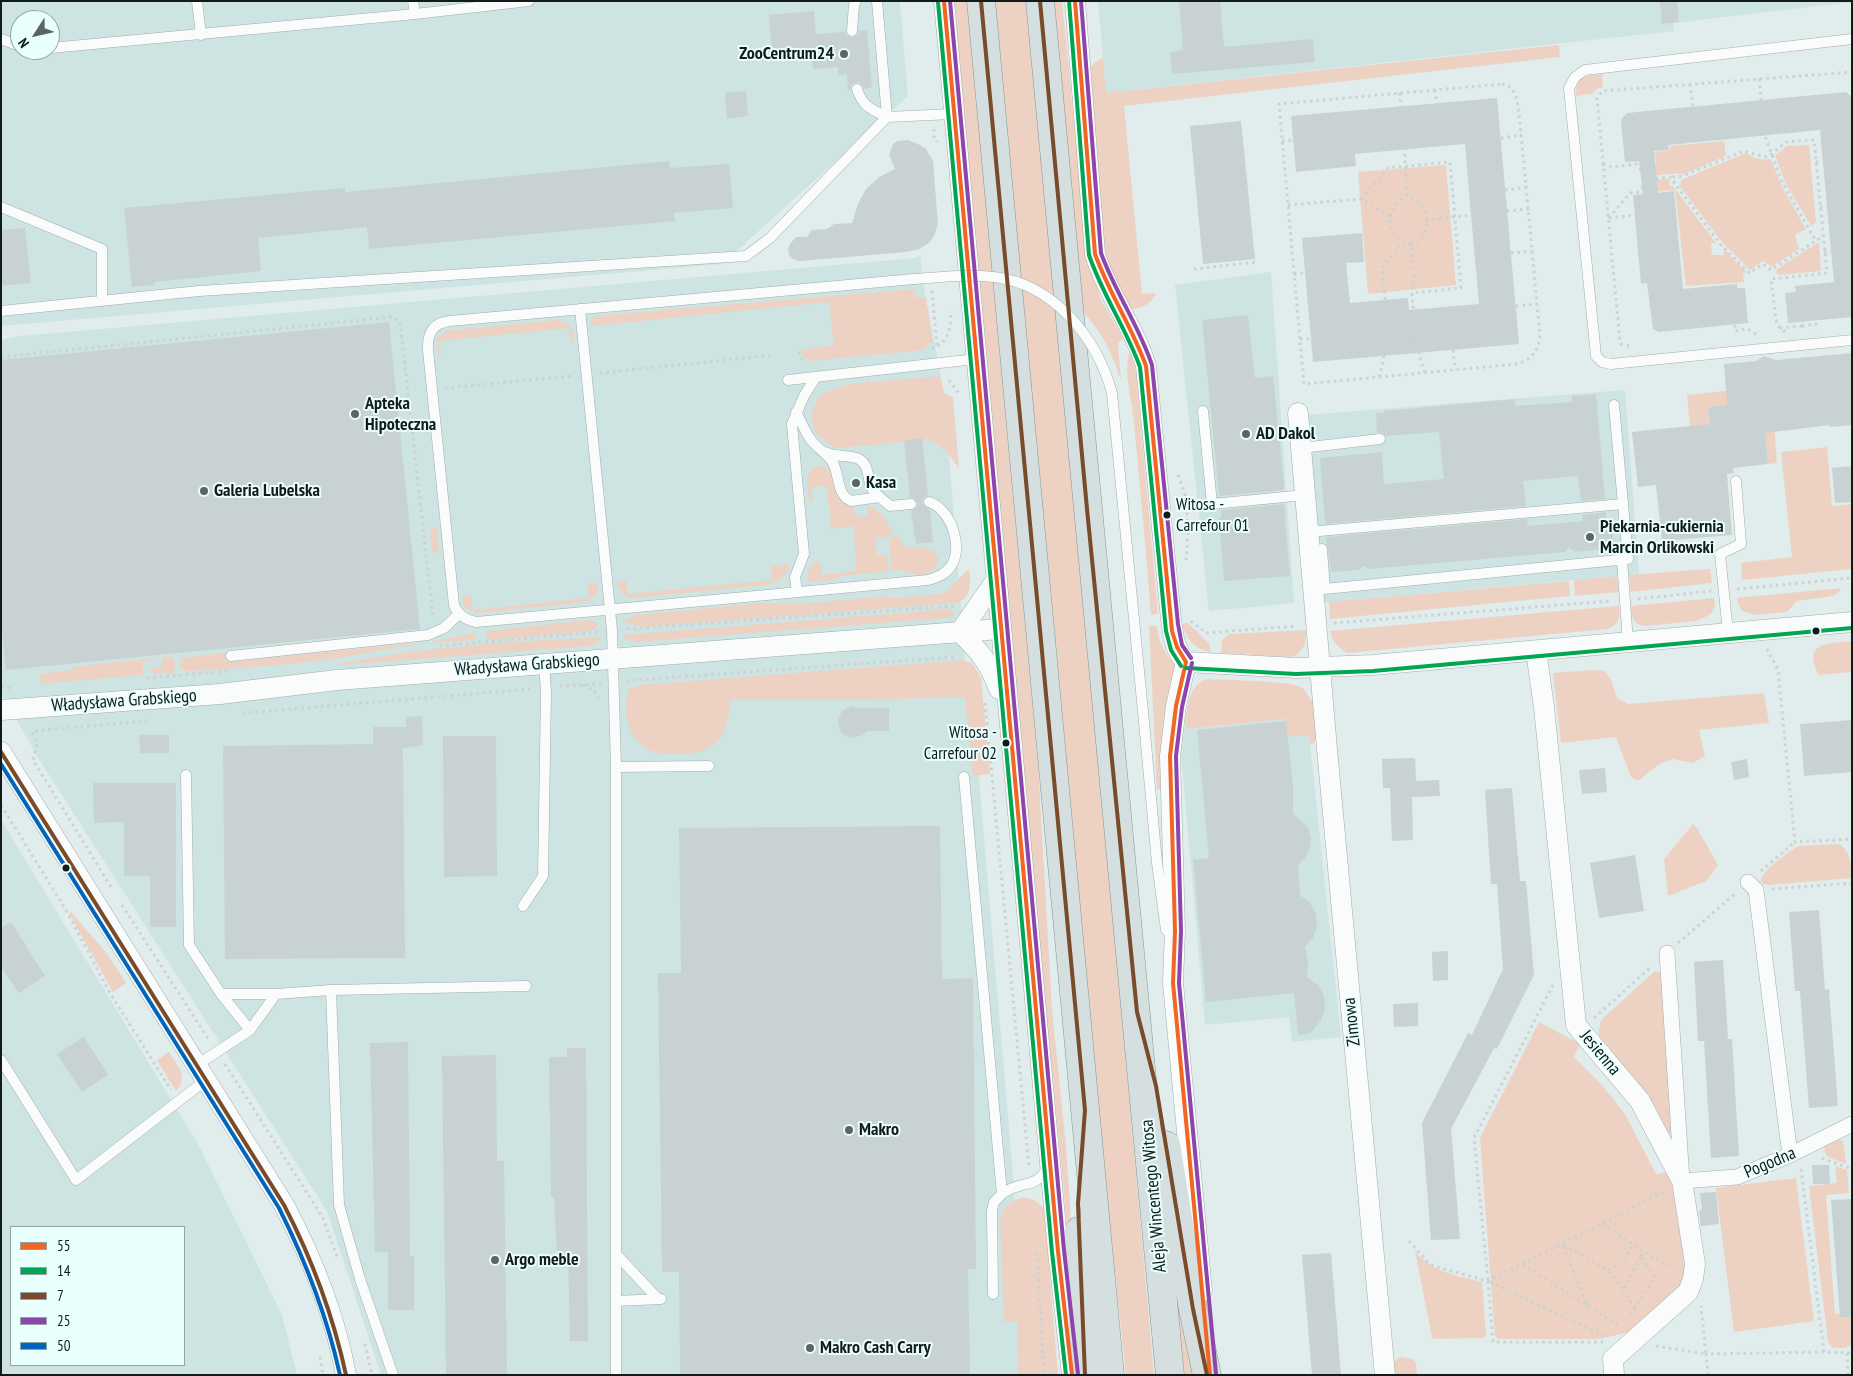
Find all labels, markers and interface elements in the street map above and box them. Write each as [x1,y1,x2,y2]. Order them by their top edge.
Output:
north arrow [10,10,60,60]
text: N [14,35,33,51]
place label: ZooCentrum24 [739,43,834,65]
marker: ZooCentrum24 [838,48,850,60]
place label: Apteka Hipoteczna [365,393,436,436]
marker: Apteka Hipoteczna [349,408,361,420]
place label: AD Dakol [1256,423,1315,445]
marker: AD Dakol [1240,428,1252,440]
place label: Kasa [866,472,896,494]
marker: Kasa [850,477,862,489]
place label: Galeria Lubelska [214,480,320,502]
marker: Galeria Lubelska [198,485,210,497]
place label: Witosa - Carrefour 01 [1176,495,1249,535]
marker: Witosa - Carrefour 01 [1162,510,1172,520]
place label: Piekarnia-cukiernia Marcin Orlikowski [1600,516,1724,558]
marker: Piekarnia-cukiernia Marcin Orlikowski [1584,531,1596,543]
unlabelled marker [1811,626,1821,636]
street label: Władysława Grabskiego [454,649,600,681]
street label: Władysława Grabskiego [51,685,197,717]
place label: Witosa - Carrefour 02 [924,723,997,763]
marker: Witosa - Carrefour 02 [1001,738,1011,748]
unlabelled marker [61,863,71,873]
street label: Zimowa [1339,997,1365,1047]
street label: Jesienna [1575,1026,1625,1080]
place label: Makro [859,1119,899,1141]
street label: Aleja Wincentego Witosa [1137,1119,1171,1273]
marker: Makro [843,1124,855,1136]
street label: Pogodna [1741,1143,1799,1183]
legend [10,1226,185,1366]
text: 55 [57,1236,71,1255]
place label: Argo meble [505,1249,579,1271]
marker: Argo meble [489,1254,501,1266]
text: 14 [57,1261,71,1280]
text: 7 [57,1286,64,1305]
text: 25 [57,1311,71,1330]
text: 50 [57,1336,71,1355]
place label: Makro Cash Carry [820,1337,931,1359]
marker: Makro Cash Carry [804,1342,816,1354]

